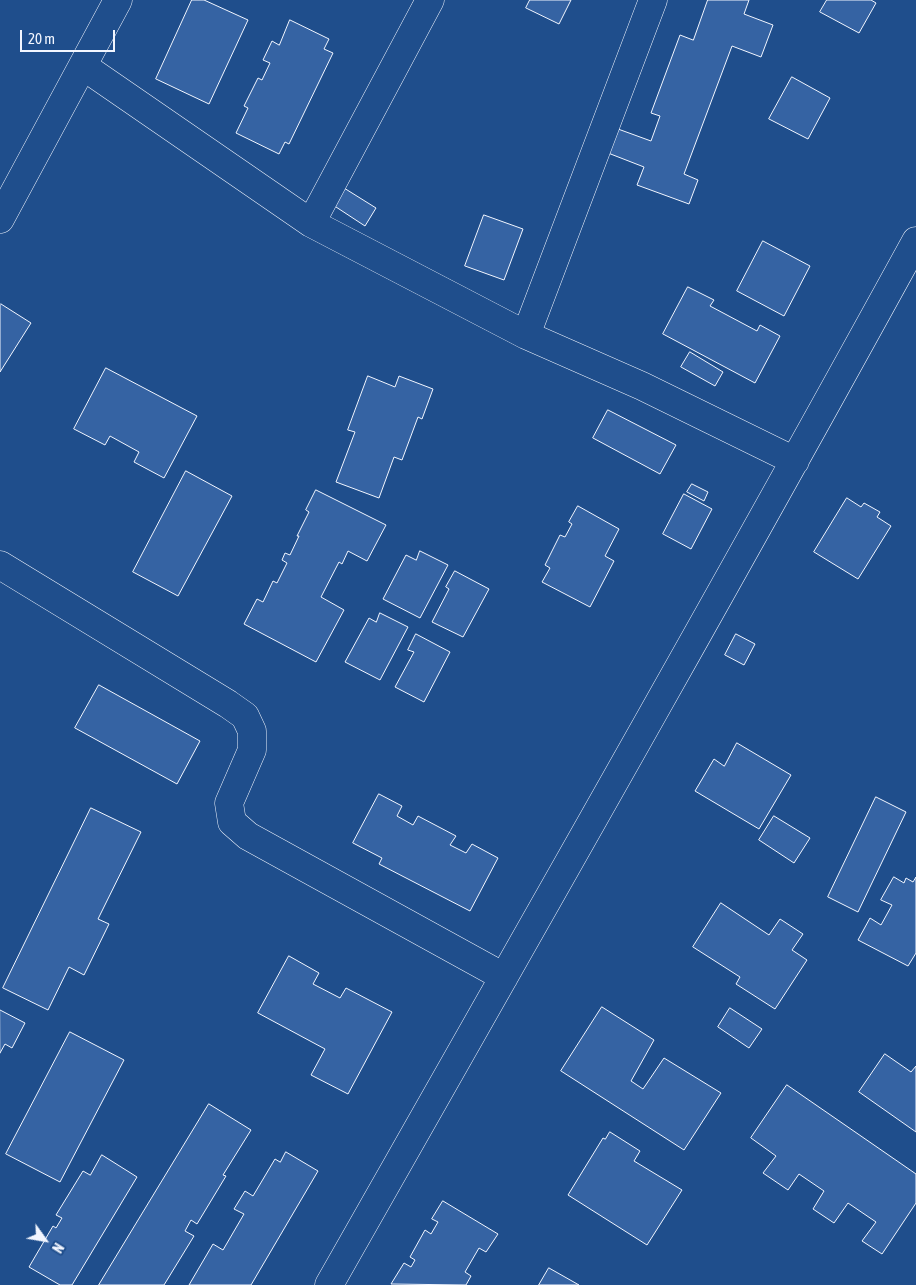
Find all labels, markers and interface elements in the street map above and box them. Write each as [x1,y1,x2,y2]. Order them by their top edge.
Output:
scale bar [22,20,118,52]
text: 20 m [28,30,55,47]
north arrow [20,1215,70,1265]
text: N [49,1240,67,1256]

